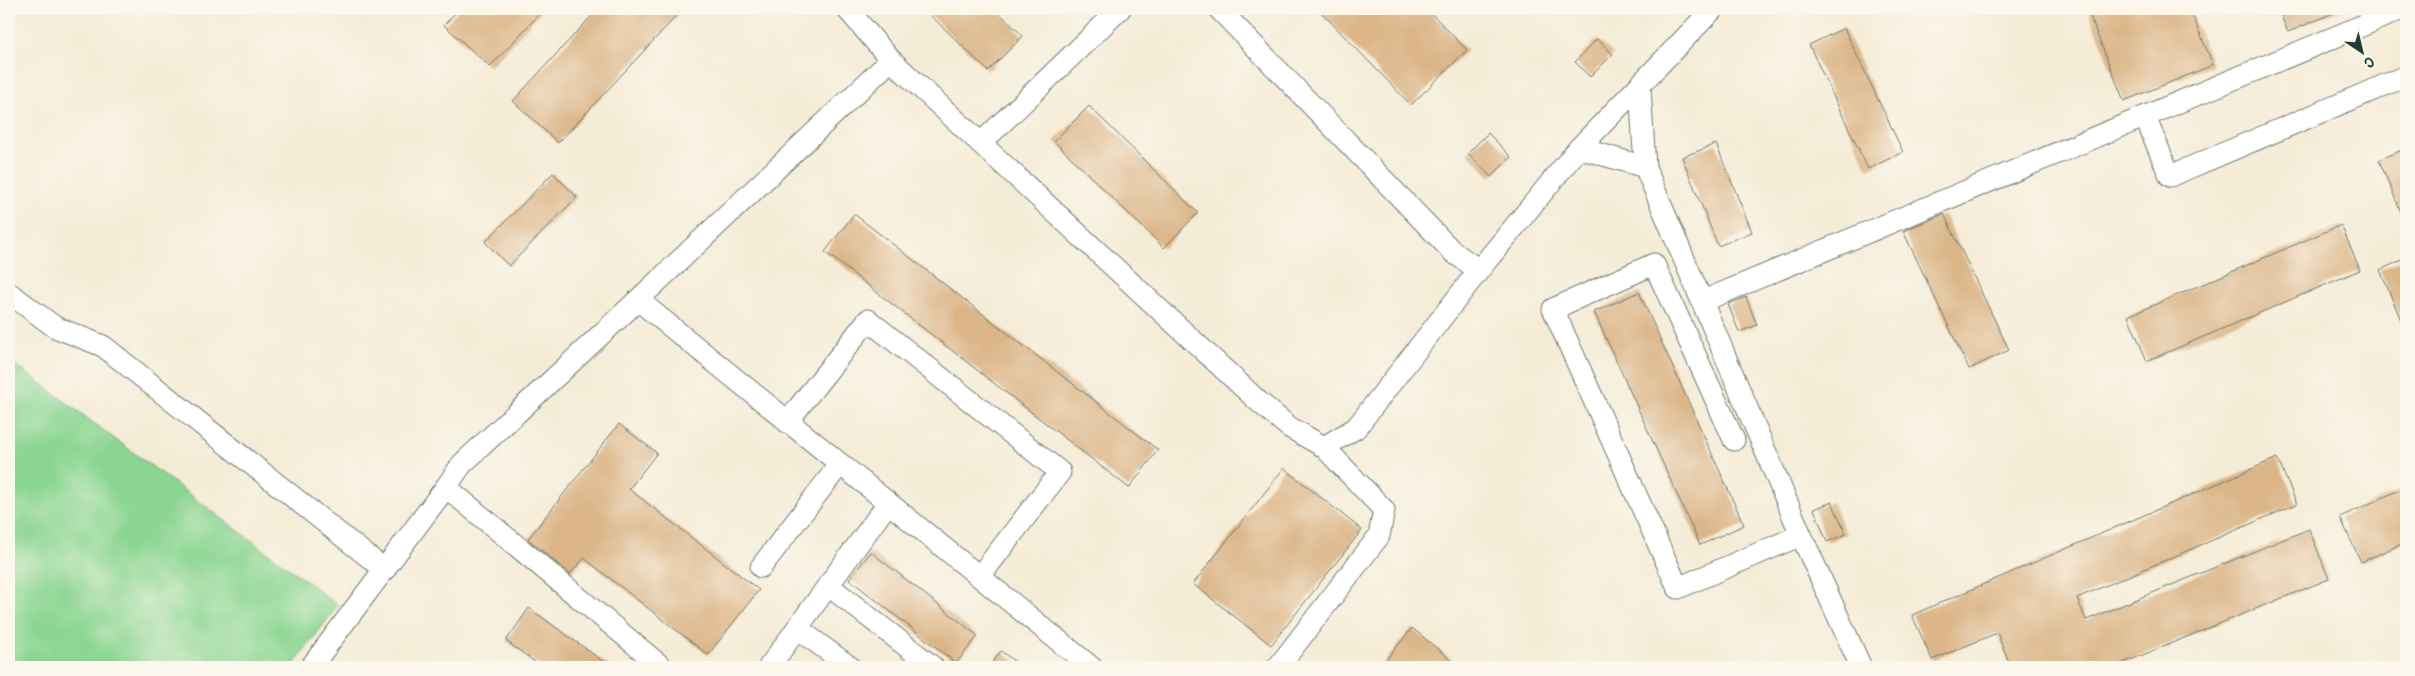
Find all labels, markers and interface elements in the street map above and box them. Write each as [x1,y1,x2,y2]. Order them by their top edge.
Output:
north arrow [2338,28,2388,78]
text: С [2360,53,2378,72]

